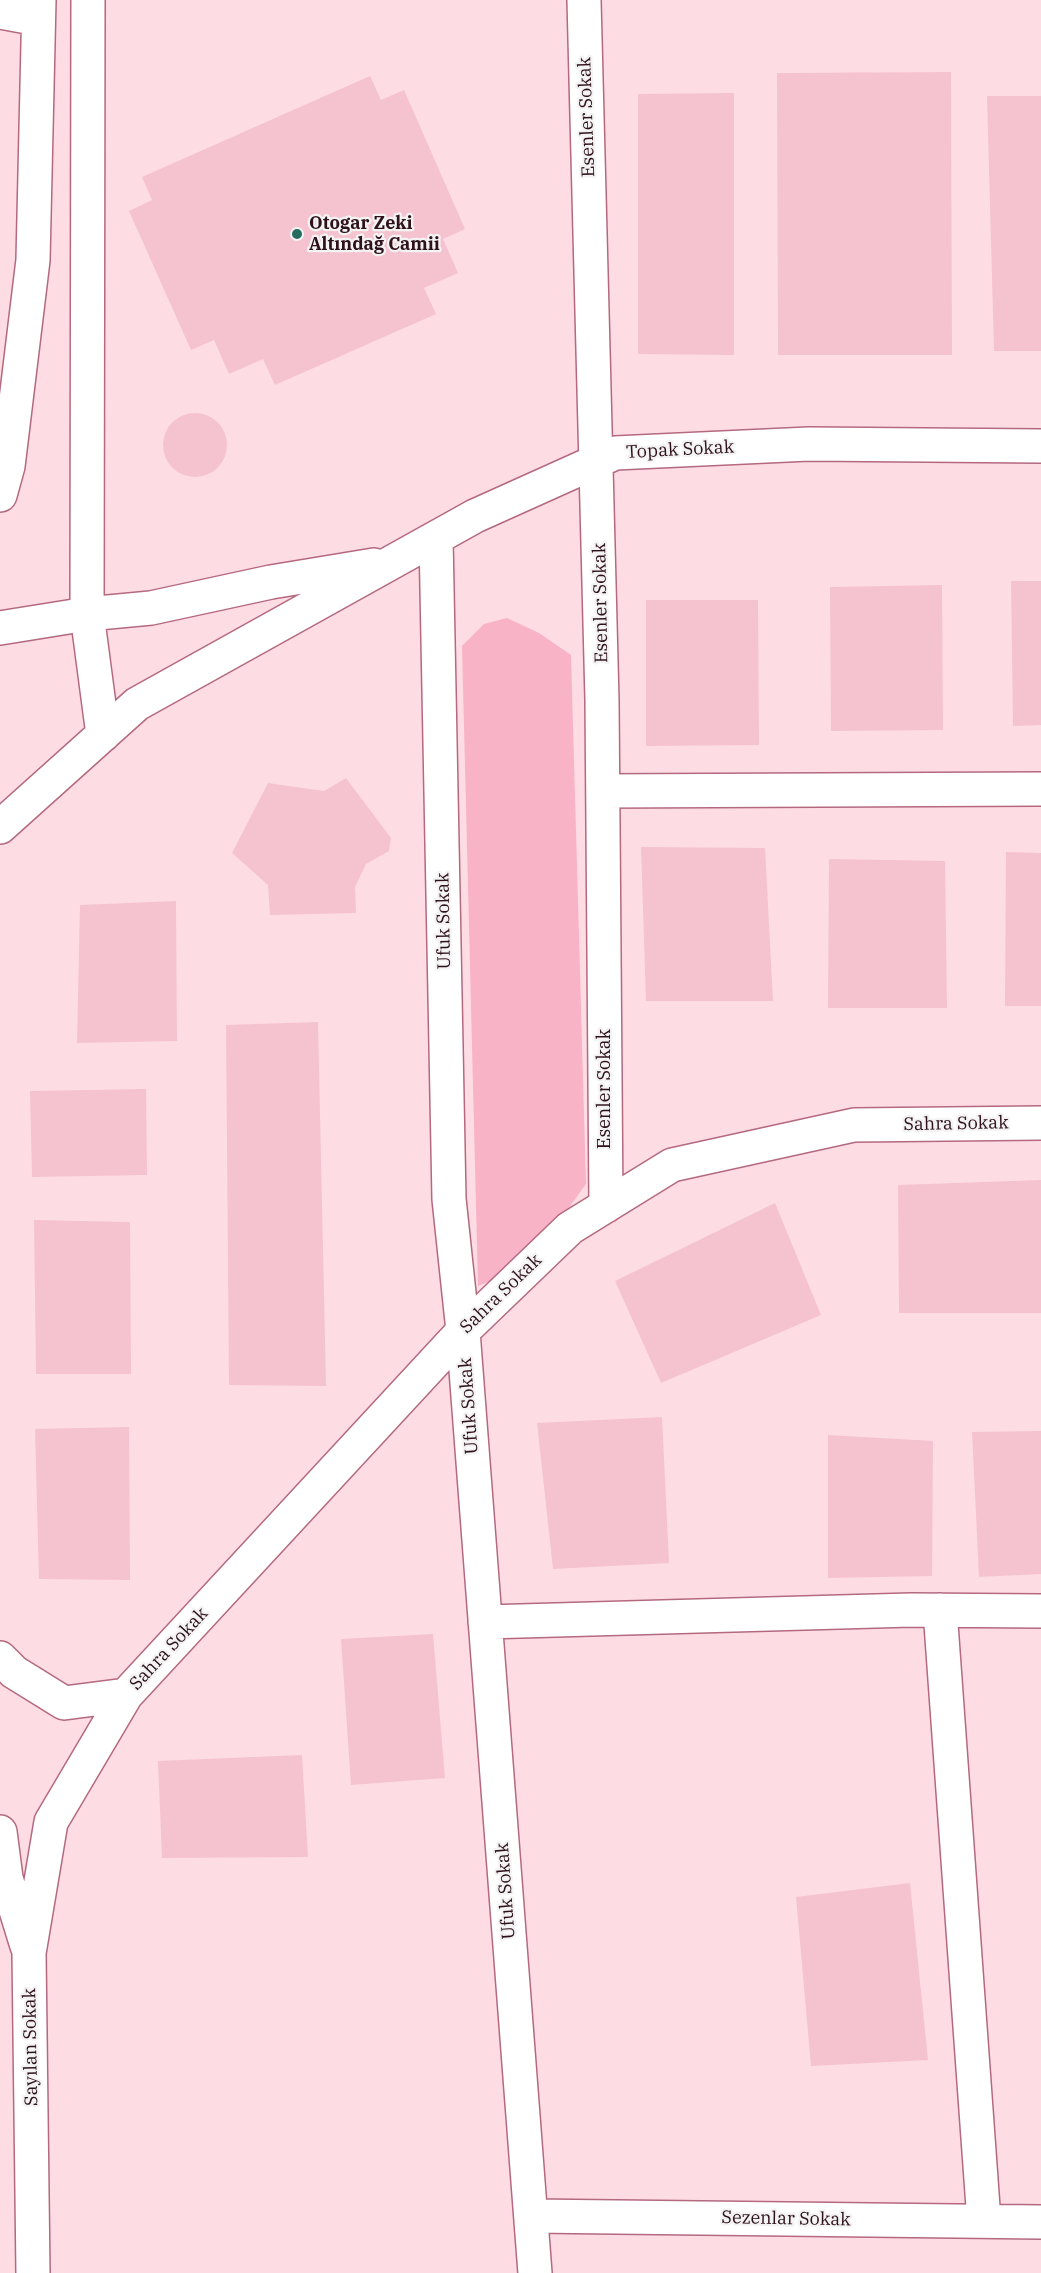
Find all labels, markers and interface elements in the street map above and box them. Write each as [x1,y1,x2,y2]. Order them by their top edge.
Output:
street label: Esenler Sokak [574,57,600,177]
place label: Otogar Zeki Altındağ Camii [309,213,440,256]
marker: Otogar Zeki Altındağ Camii [290,227,304,241]
street label: Topak Sokak [625,436,735,464]
street label: Esenler Sokak [589,543,613,663]
street label: Ufuk Sokak [432,872,456,970]
street label: Esenler Sokak [594,1029,616,1149]
street label: Sahra Sokak [903,1112,1009,1136]
street label: Sahra Sokak [456,1250,546,1338]
street label: Ufuk Sokak [455,1357,483,1455]
street label: Sahra Sokak [125,1603,213,1695]
street label: Ufuk Sokak [492,1842,520,1940]
street label: Sayılan Sokak [19,1988,43,2106]
street label: Sezenlar Sokak [721,2207,851,2231]

